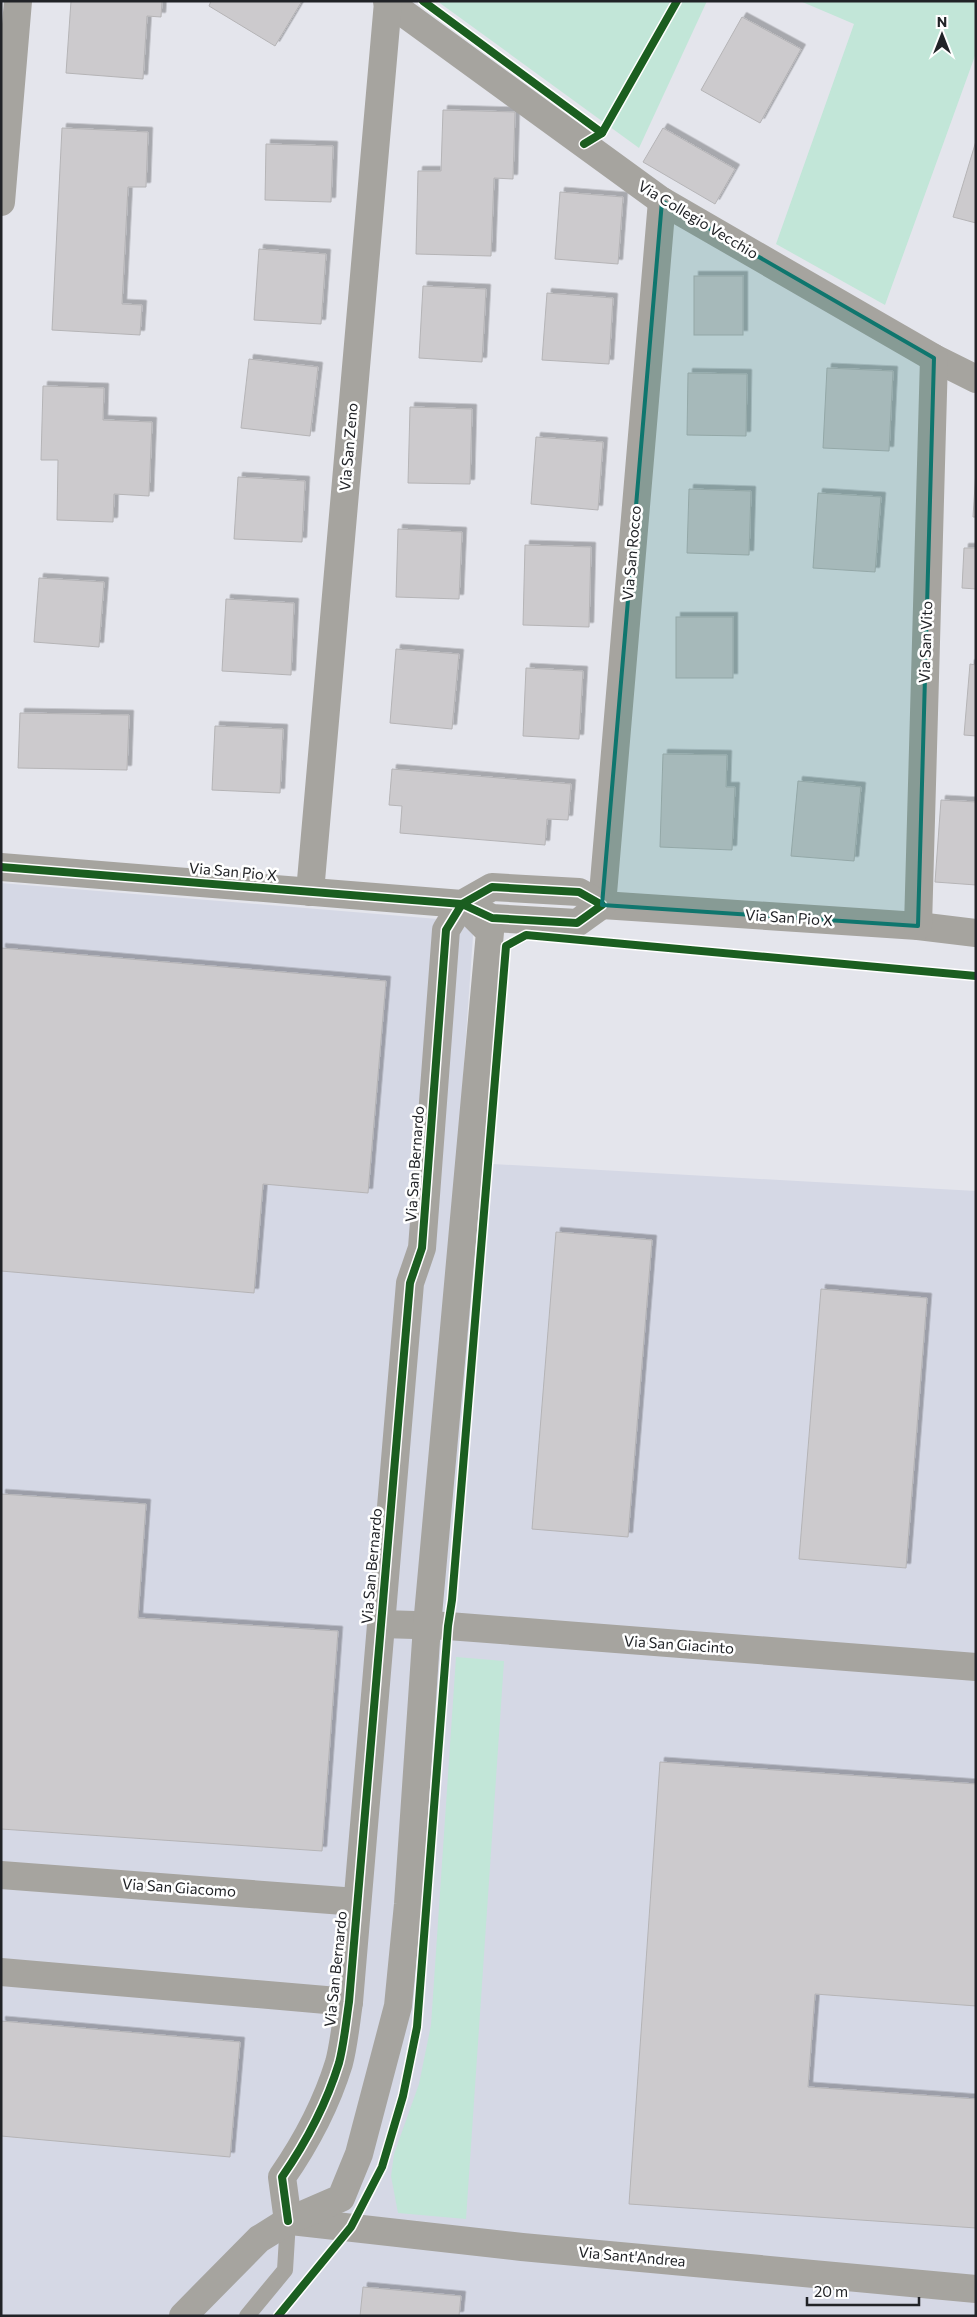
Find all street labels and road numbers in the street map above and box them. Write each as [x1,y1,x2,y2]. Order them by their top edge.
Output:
street label: Via Collegio Vecchio [635,176,762,262]
street label: Via San Zeno [335,402,361,492]
street label: Via San Rocco [618,505,644,601]
street label: Via San Vito [915,601,935,683]
street label: Via San Pio X [188,858,278,884]
street label: Via San Pio X [744,905,834,929]
street label: Via San Bernardo [401,1105,427,1223]
street label: Via San Bernardo [357,1507,385,1625]
street label: Via San Giacinto [623,1631,735,1657]
street label: Via San Giacomo [122,1874,237,1900]
street label: Via San Bernardo [320,1910,350,2028]
street label: Via Sant'Andrea [578,2242,686,2270]

